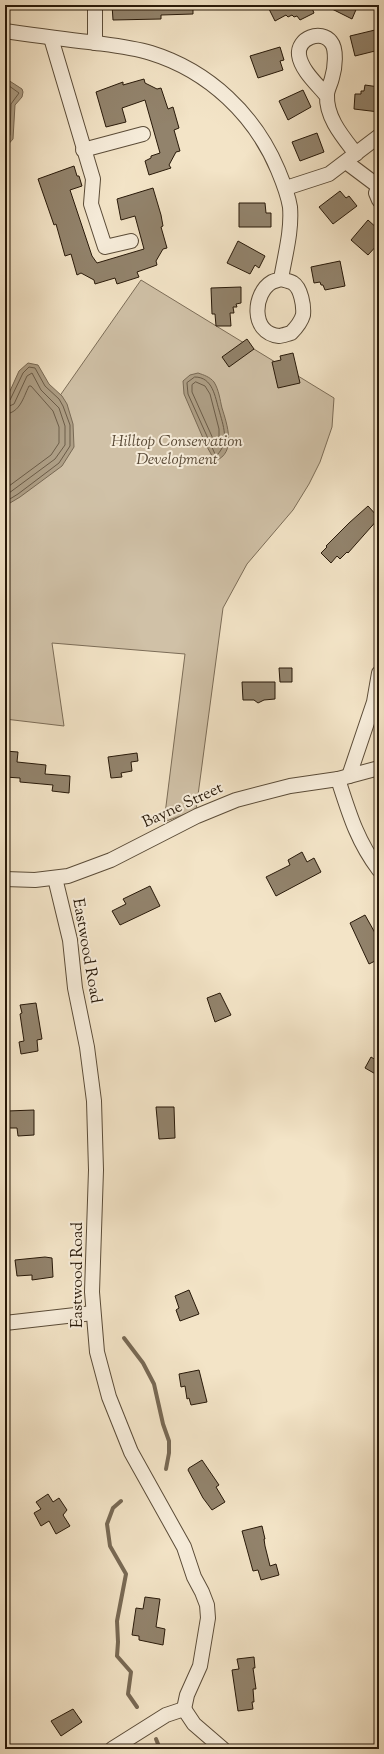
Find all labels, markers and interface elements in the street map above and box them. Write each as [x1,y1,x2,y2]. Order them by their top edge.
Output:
park label: Hilltop Conservation Development [111,431,243,472]
street label: Bayne Street [139,777,228,835]
street label: Eastwood Road [65,897,107,1005]
street label: Eastwood Road [67,1222,90,1328]

